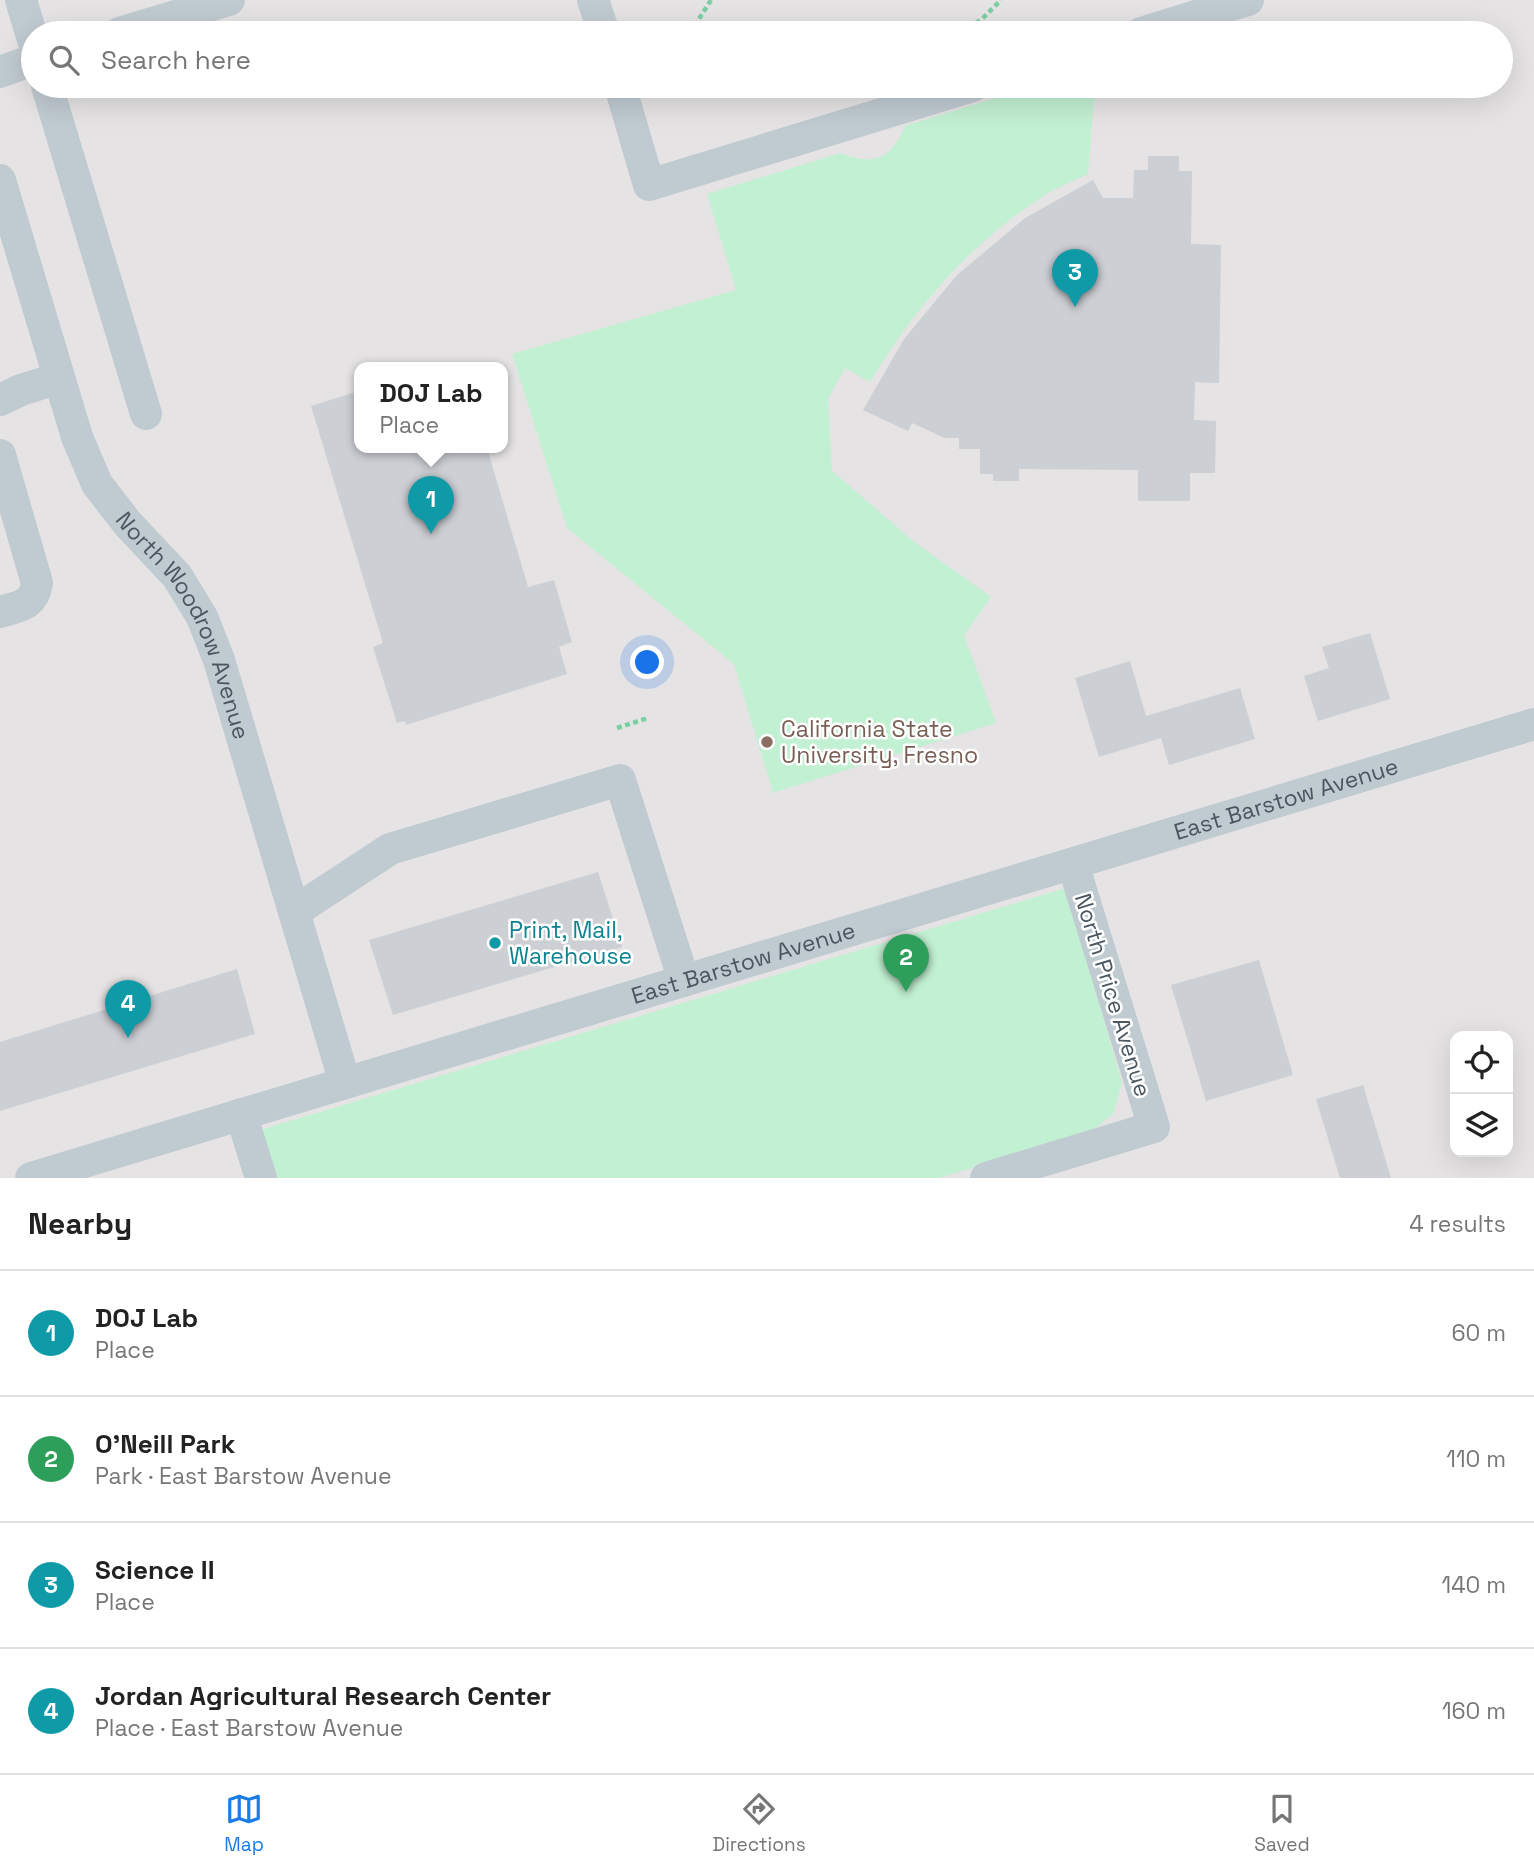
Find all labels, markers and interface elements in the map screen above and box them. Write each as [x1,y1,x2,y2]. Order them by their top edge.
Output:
search box [21,21,1513,98]
icon: search [45,41,83,79]
text: Search here [101,43,251,77]
pin: 3 [1052,249,1098,307]
popup [354,362,508,453]
text: DOJ Lab [379,376,483,410]
text: Place [379,410,439,440]
pin: 1 [408,476,454,534]
street label: North Woodrow Avenue [109,506,257,743]
your location [630,645,664,679]
place label: California State University, Fresno [781,714,978,770]
marker: California State University, Fresno [759,734,775,750]
street label: East Barstow Avenue [1170,751,1402,847]
street label: North Price Avenue [1068,890,1158,1100]
place label: Print, Mail, Warehouse [509,915,632,971]
street label: East Barstow Avenue [627,915,859,1011]
pin: 2 [883,934,929,992]
marker: Print, Mail, Warehouse [487,935,503,951]
pin: 4 [105,980,151,1038]
map controls [1450,1031,1513,1157]
button: locate [1450,1031,1513,1094]
button: layers [1450,1094,1513,1157]
text: Nearby [28,1204,132,1243]
text: 4 results [1409,1209,1506,1239]
text: DOJ Lab [95,1301,198,1335]
text: 1 [46,1318,56,1348]
text: 60 m [1451,1318,1506,1348]
text: Place [95,1335,155,1365]
text: O'Neill Park [95,1427,235,1461]
text: 2 [44,1444,58,1474]
text: 110 m [1446,1444,1506,1474]
text: Park · East Barstow Avenue [95,1461,392,1491]
text: Science II [95,1553,215,1587]
text: 3 [44,1570,58,1600]
text: 140 m [1442,1570,1506,1600]
text: Place [95,1587,155,1617]
text: Jordan Agricultural Research Center [95,1679,551,1713]
text: 4 [44,1696,58,1726]
text: 160 m [1442,1696,1506,1726]
text: Place · East Barstow Avenue [95,1713,403,1743]
tab: Map [224,1790,264,1857]
tab: Directions [713,1790,806,1857]
tab: Saved [1254,1790,1310,1857]

